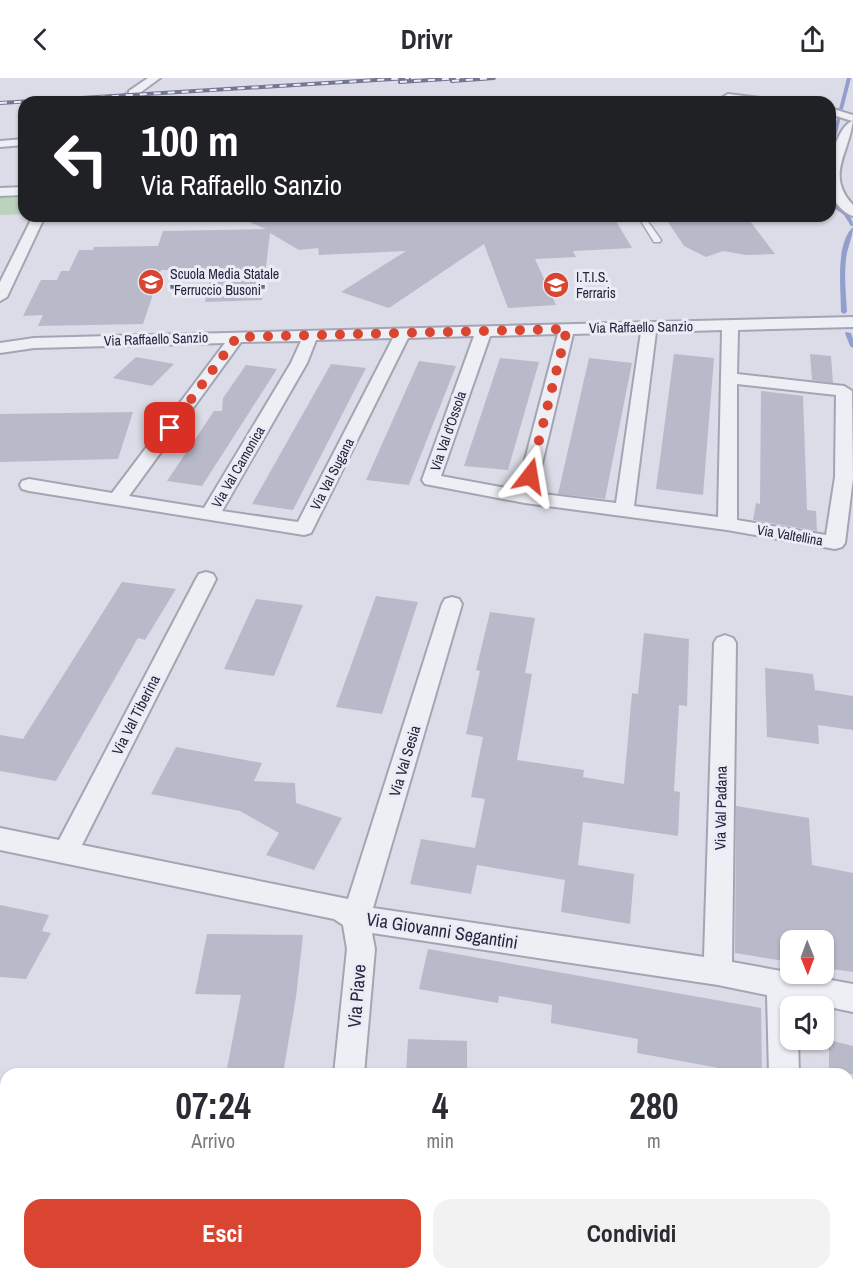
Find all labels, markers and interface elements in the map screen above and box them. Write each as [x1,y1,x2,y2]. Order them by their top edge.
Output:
text: Drivr [401,21,452,57]
icon: back [24,23,57,56]
icon: share [796,23,829,56]
text: 100 m [141,113,239,169]
icon: left [42,120,120,198]
text: Via Raffaello Sanzio [141,167,342,203]
place label: Scuola Media Statale "Ferruccio Busoni" [170,265,279,299]
school or university icon: Scuola Media Statale "Ferruccio Busoni" [136,267,166,297]
place label: I.T.I.S. Ferraris [576,268,616,302]
school or university icon: I.T.I.S. Ferraris [541,270,571,300]
street label: Via Raffaello Sanzio [589,317,693,337]
street label: Via Raffaello Sanzio [104,328,208,350]
street label: Via Val d'Ossola [426,388,470,473]
pin [144,402,195,453]
icon: arrive [153,411,186,444]
street label: Via Val Camonica [207,422,269,511]
street label: Via Val Sugana [306,434,358,513]
position arrow [498,444,562,508]
street label: Via Valtellina [756,520,825,550]
street label: Via Val Tiberina [106,671,165,758]
street label: Via Val Sesia [384,723,425,799]
street label: Via Val Padana [709,765,732,850]
street label: Via Giovanni Segantini [364,906,520,955]
north arrow [780,930,834,984]
map controls [780,930,834,1050]
street label: Via Piave [341,963,372,1029]
button: sound [780,996,834,1050]
text: 07:24 [175,1082,251,1130]
text: 4 [432,1082,448,1130]
text: 280 [629,1082,679,1130]
text: Arrivo [191,1127,235,1154]
text: min [426,1127,454,1154]
text: m [647,1127,661,1154]
button: Esci [24,1199,421,1268]
button: Condividi [433,1199,830,1268]

